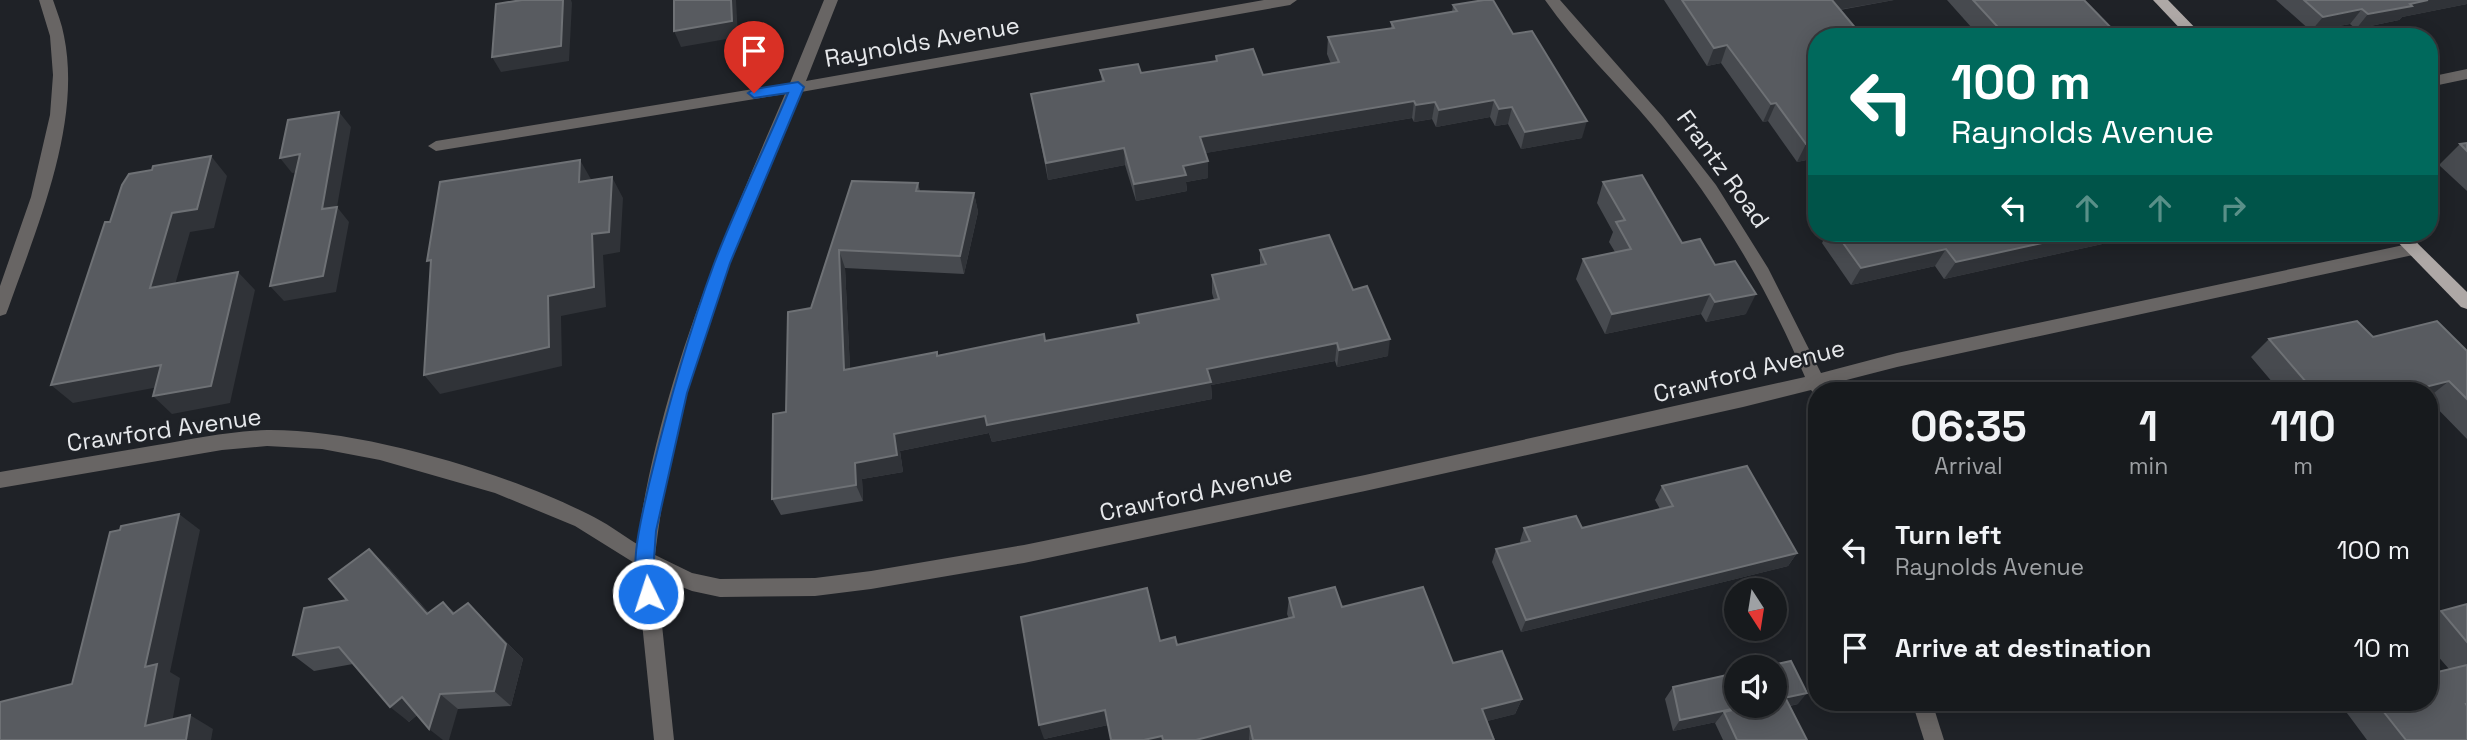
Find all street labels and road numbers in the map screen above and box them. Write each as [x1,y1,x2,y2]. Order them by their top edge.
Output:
street label: Raynolds Avenue [822,9,1022,74]
street label: Frantz Road [1670,104,1777,234]
street label: Crawford Avenue [1650,332,1848,409]
street label: Crawford Avenue [65,400,263,459]
street label: Crawford Avenue [1097,457,1295,528]

